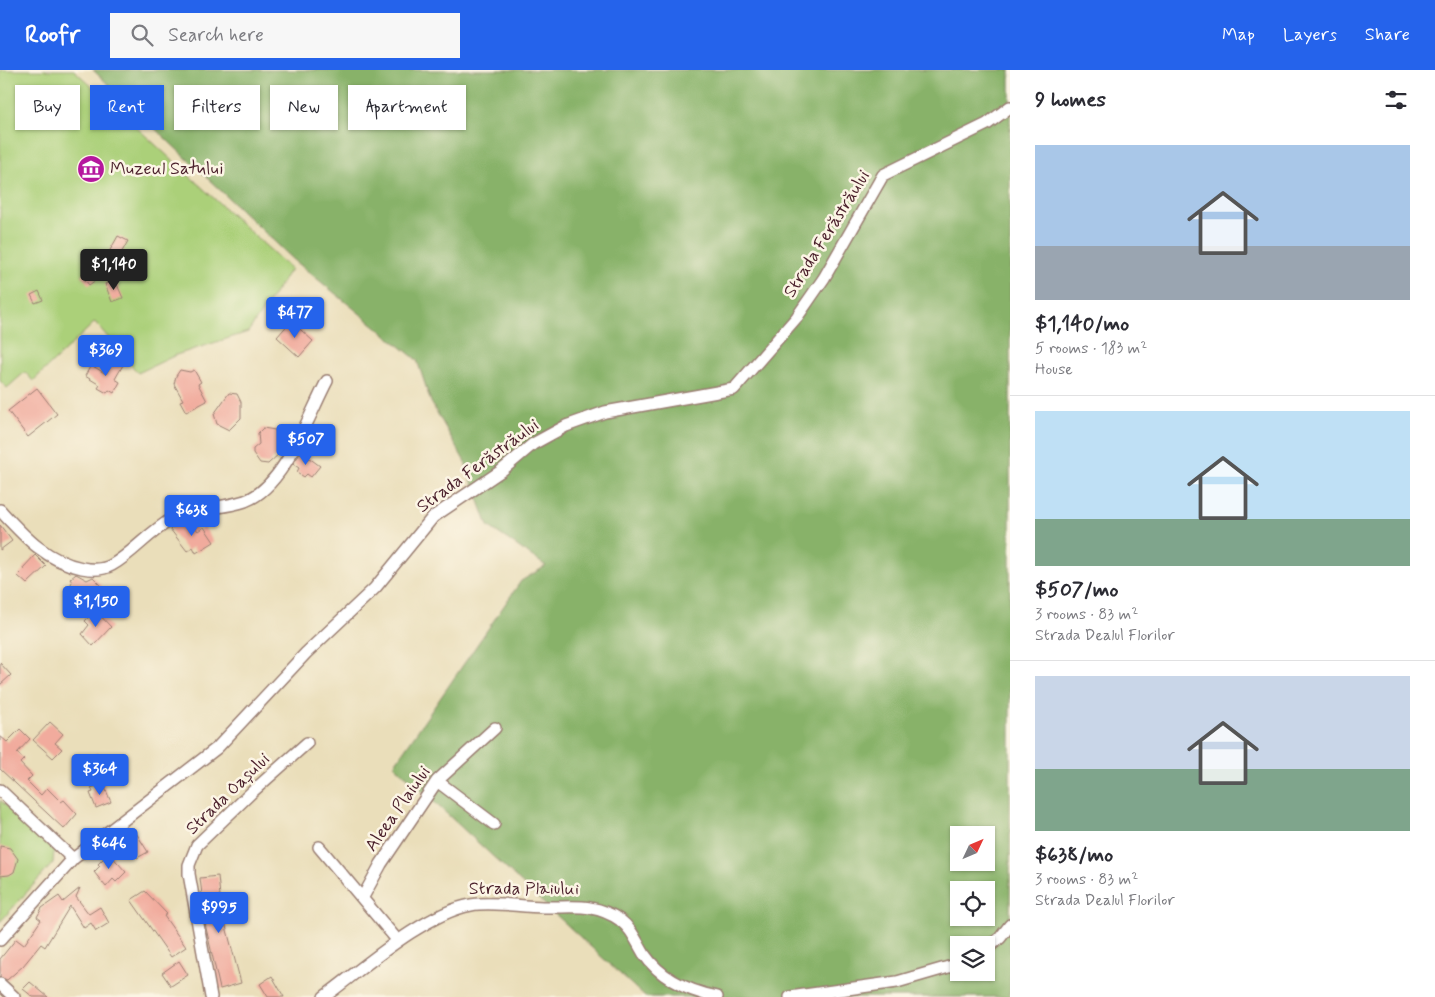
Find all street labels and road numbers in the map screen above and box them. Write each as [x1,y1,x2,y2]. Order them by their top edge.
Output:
street label: Strada Ferăstrăului [778,166,876,302]
street label: Strada Ferăstrăului [412,413,544,519]
street label: Strada Oașului [181,748,275,840]
street label: Aleea Plaiului [360,761,436,857]
street label: Strada Plaiului [469,877,579,901]

